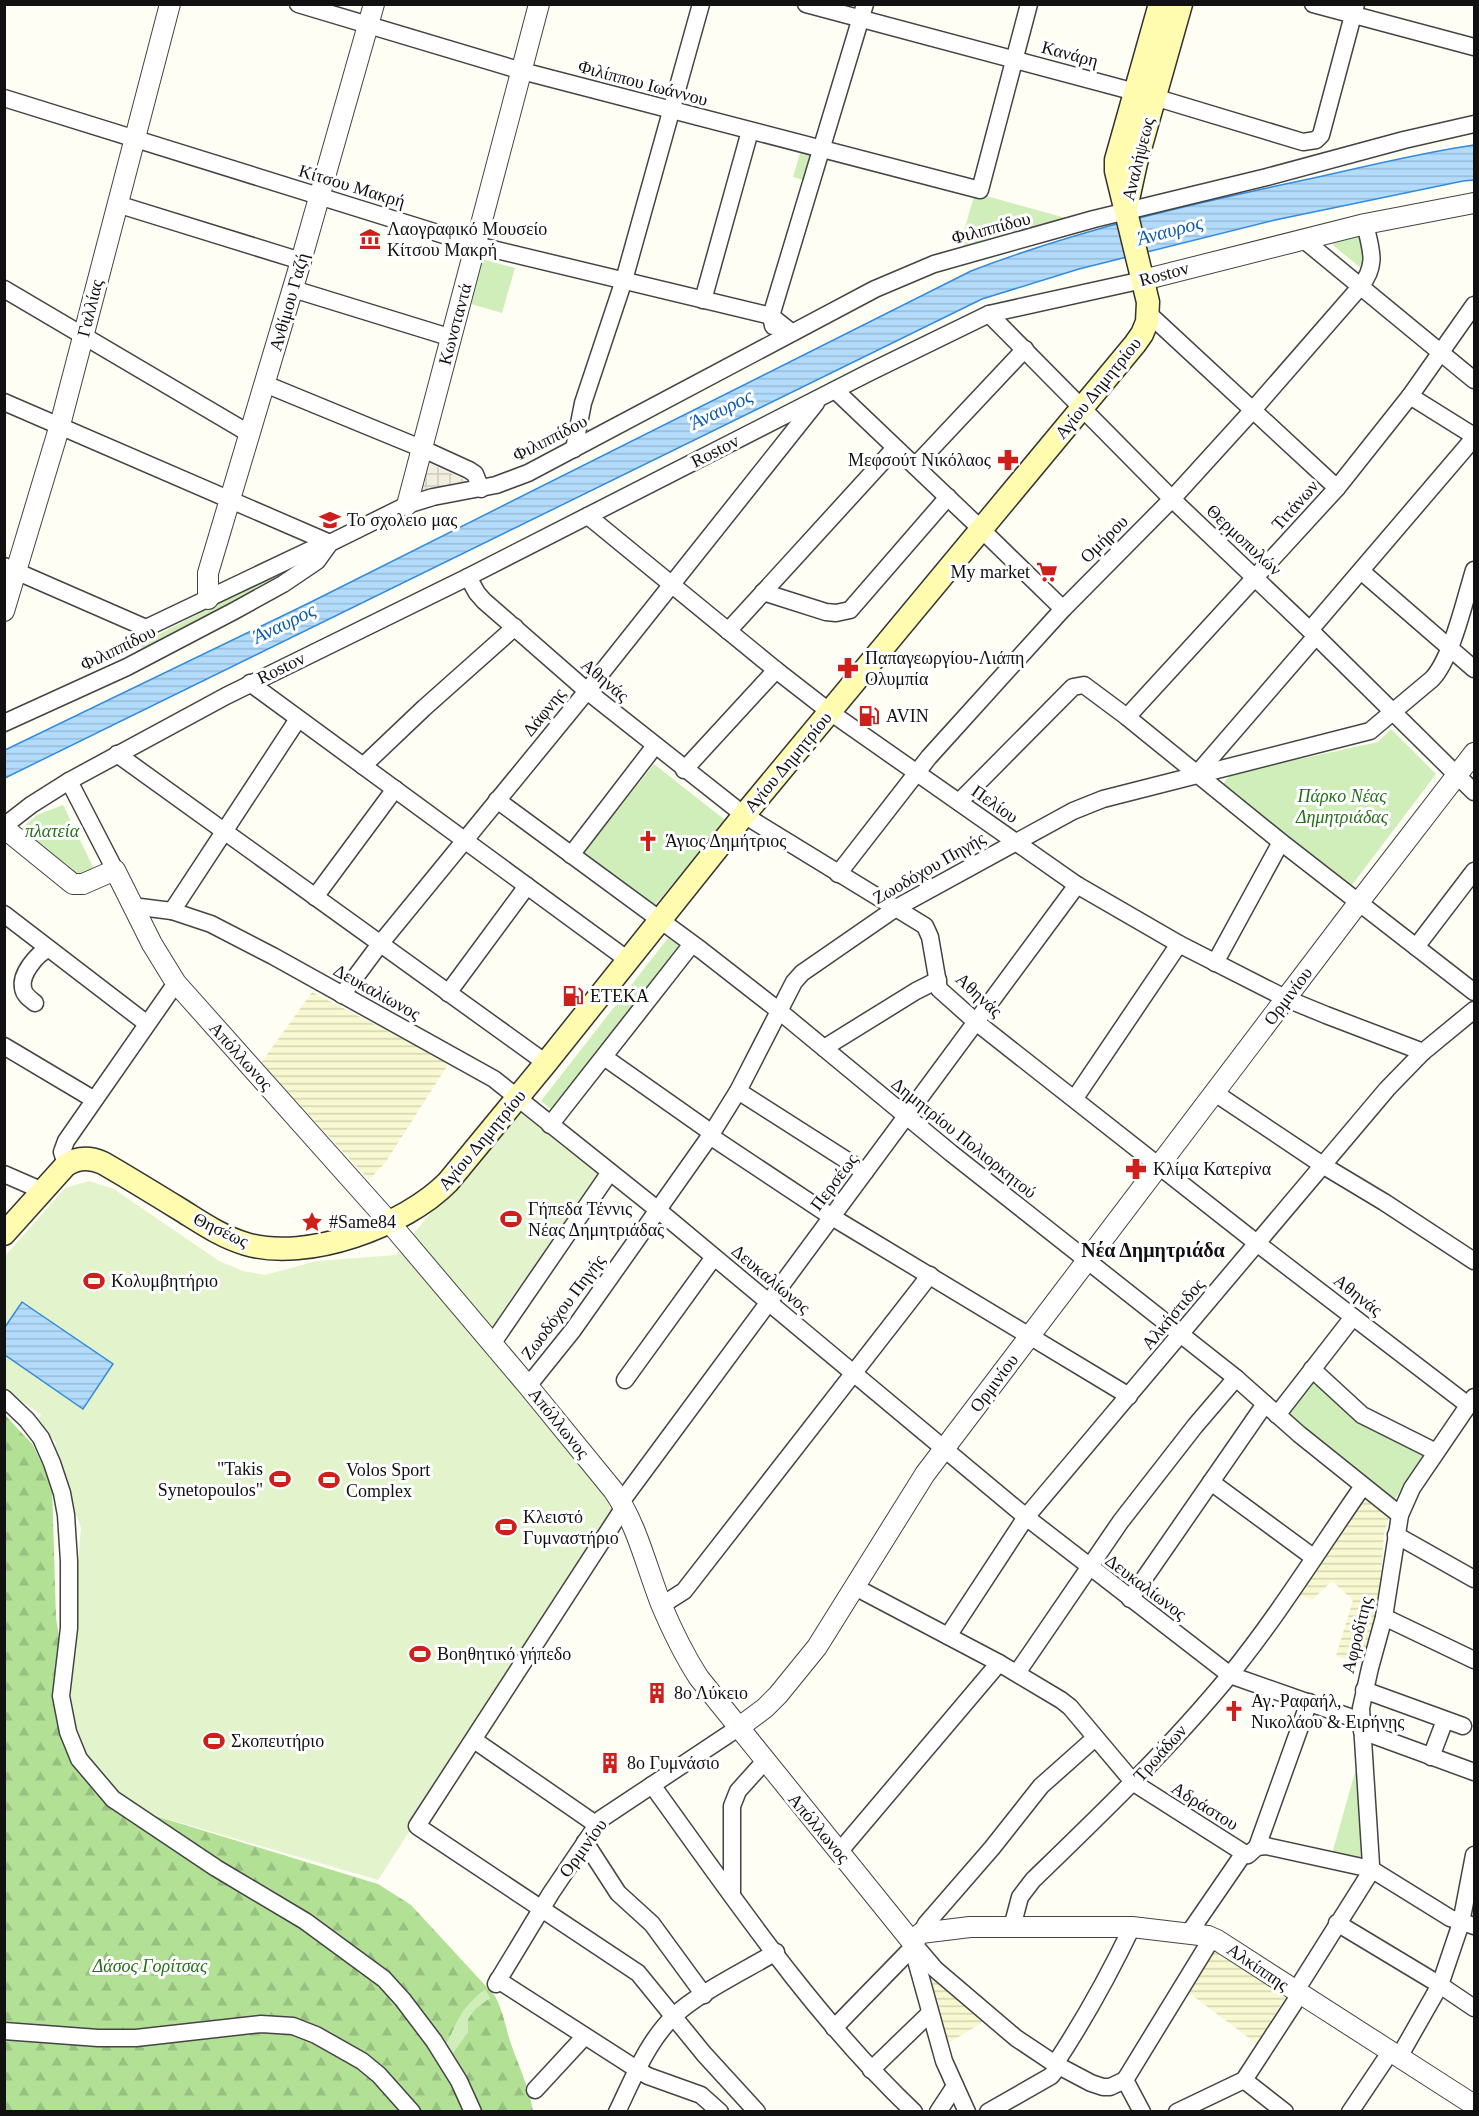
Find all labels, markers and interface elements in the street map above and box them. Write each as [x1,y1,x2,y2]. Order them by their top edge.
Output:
street label: Κανάρη [1040,37,1100,71]
street label: Φιλίππου Ιωάννου [576,56,710,110]
street label: Αναλήψεως [1118,115,1158,203]
street label: Κίτσου Μακρή [296,160,408,212]
street label: Φιλιππίδου [949,208,1033,248]
water label: Άναυρος [1133,210,1207,251]
place label: Λαογραφικό Μουσείο Κίτσου Μακρή [387,219,547,260]
museum icon: Λαογραφικό Μουσείο Κίτσου Μακρή [358,227,382,251]
street label: Ανθίμου Γαζή [265,251,313,353]
street label: Rostov [1137,258,1191,290]
street label: Γαλλίας [73,277,107,339]
street label: Κωνσταντά [435,281,476,367]
street label: Αγίου Δημητρίου [1051,333,1145,443]
water label: Άναυρος [684,384,757,435]
street label: Φιλιππίδου [509,411,591,465]
street label: Rostov [688,431,742,471]
pharmacy icon: Μεφσούτ Νικόλαος [996,448,1020,472]
place label: Μεφσούτ Νικόλαος [848,450,991,470]
street label: Τιτάνων [1267,476,1323,534]
street label: Θερμοπυλών [1202,500,1286,580]
school or university icon: Το σχολειο μας [318,508,342,532]
place label: Το σχολειο μας [347,510,457,530]
street label: Ομήρου [1076,511,1132,567]
supermarket icon: My market [1035,560,1059,584]
place label: My market [951,562,1030,582]
water label: Άναυρος [247,598,320,649]
street label: Φιλιππίδου [77,621,159,675]
street label: Rostov [254,648,308,688]
place label: Παπαγεωργίου-Λιάπη Ολυμπία [865,648,1025,689]
street label: Αθηνάς [577,654,633,706]
pharmacy icon: Παπαγεωργίου-Λιάπη Ολυμπία [836,656,860,680]
street label: Δάφνης [519,684,569,740]
fuel station icon: AVIN [857,704,881,728]
place label: AVIN [886,706,929,726]
street label: Αγίου Δημητρίου [740,708,836,816]
street label: Πελίου [968,781,1022,827]
park label: Πάρκο Νέας Δημητριάδας [1295,786,1389,827]
park label: πλατεία [25,821,80,841]
street label: Ζωοδόχου Πηγής [869,828,989,908]
church icon: Άγιος Δημήτριος [636,829,660,853]
place label: Άγιος Δημήτριος [665,831,786,851]
street label: Δευκαλίωνος [330,960,424,1024]
street label: Ορμινίου [1260,963,1316,1029]
street label: Αθηνάς [952,969,1006,1021]
fuel station icon: ΕΤΕΚΑ [561,984,585,1008]
place label: ΕΤΕΚΑ [590,986,649,1006]
street label: Απόλλωνος [205,1018,277,1094]
street label: Δημητρίου Πολιορκητού [888,1073,1040,1203]
street label: Αγίου Δημητρίου [434,1086,530,1194]
street label: Περσέως [806,1150,862,1214]
pharmacy icon: Κλίμα Κατερίνα [1124,1157,1148,1181]
place label: Κλίμα Κατερίνα [1153,1159,1272,1179]
place label: Γήπεδα Τέννις Νέας Δημητριάδας [528,1199,664,1240]
sports icon: Γήπεδα Τέννις Νέας Δημητριάδας [499,1207,523,1231]
street label: Θησέως [190,1209,252,1251]
place icon: #Same84 [300,1210,324,1234]
place label: #Same84 [329,1212,396,1232]
district label: Νέα Δημητριάδα [1081,1239,1225,1262]
street label: Δευκαλίωνος [728,1240,814,1318]
street label: Ζωοδόχου Πηγής [517,1251,609,1363]
sports icon: Κολυμβητήριο [82,1269,106,1293]
street label: Αθηνάς [1330,1270,1386,1320]
place label: Κολυμβητήριο [111,1271,218,1291]
street label: Αλκήστιδος [1138,1274,1208,1354]
street label: Ορμινίου [966,1350,1022,1416]
street label: Απόλλωνος [525,1384,593,1462]
place label: "Takis Synetopoulos" [158,1459,263,1500]
place label: Volos Sport Complex [346,1460,430,1501]
sports icon: "Takis Synetopoulos" [268,1467,292,1491]
sports icon: Volos Sport Complex [317,1468,341,1492]
place label: Κλειστό Γυμναστήριο [523,1507,619,1548]
sports icon: Κλειστό Γυμναστήριο [494,1515,518,1539]
street label: Δευκαλίωνος [1102,1550,1190,1624]
street label: Αφροδίτης [1338,1595,1376,1675]
sports icon: Βοηθητικό γήπεδο [408,1642,432,1666]
place label: Βοηθητικό γήπεδο [437,1644,571,1664]
building icon: 8ο Λύκειο [645,1681,669,1705]
place label: 8ο Λύκειο [674,1683,748,1703]
place label: Αγ. Ραφαήλ, Νικολάου & Ειρήνης [1251,1691,1405,1732]
church icon: Αγ. Ραφαήλ, Νικολάου & Ειρήνης [1222,1699,1246,1723]
street label: Τρωάδων [1129,1720,1191,1786]
sports icon: Σκοπευτήριο [202,1729,226,1753]
place label: Σκοπευτήριο [231,1731,324,1751]
building icon: 8ο Γυμνάσιο [598,1751,622,1775]
place label: 8ο Γυμνάσιο [627,1753,720,1773]
street label: Αδράστου [1168,1778,1242,1834]
street label: Απόλλωνος [784,1789,854,1867]
street label: Ορμινίου [555,1815,611,1881]
street label: Αλκίππης [1223,1939,1293,1995]
park label: Δάσος Γορίτσας [92,1956,208,1976]

